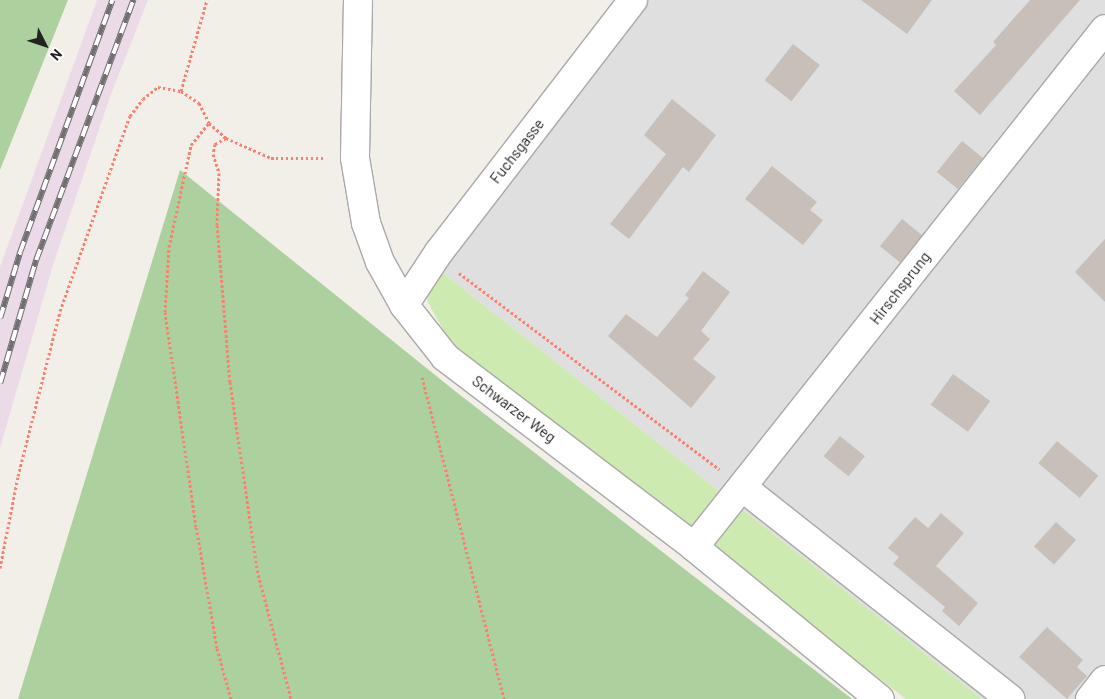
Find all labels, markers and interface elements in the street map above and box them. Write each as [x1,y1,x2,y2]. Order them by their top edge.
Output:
north arrow [20,20,70,70]
text: N [47,46,66,64]
street label: Fuchsgasse [486,115,548,187]
street label: Hirschsprung [866,248,934,328]
street label: Schwarzer Weg [469,372,559,446]

